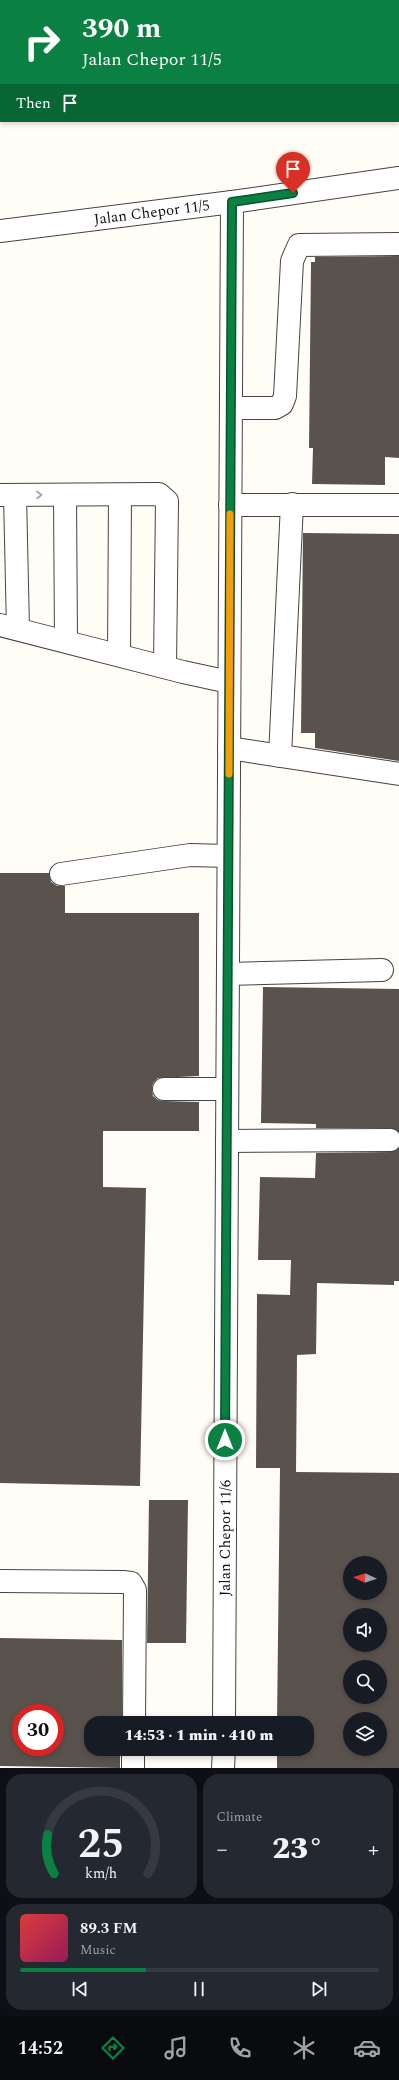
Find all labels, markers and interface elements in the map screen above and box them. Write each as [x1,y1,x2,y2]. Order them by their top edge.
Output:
text: 390 m [82,7,161,50]
icon: right [16,16,68,68]
text: Jalan Chepor 11/5 [82,46,222,73]
text: Then [16,92,51,115]
icon: arrive [59,92,81,114]
pin [276,152,310,193]
icon: arrive [282,158,304,180]
street label: Jalan Chepor 11/5 [93,193,211,231]
one-way arrow [36,491,42,499]
position arrow [204,1419,246,1461]
street label: Jalan Chepor 11/6 [213,1479,237,1596]
north arrow [343,1556,387,1600]
map controls [343,1556,387,1756]
button: sound [343,1608,387,1652]
button: search [343,1660,387,1704]
speed limit sign: 30 [12,1704,64,1756]
button: layers [343,1712,387,1756]
text: 14:53 · 1 min · 410 m [125,1724,273,1747]
text: Climate [217,1807,262,1827]
text: 25 [78,1813,125,1876]
text: 23° [272,1826,323,1872]
text: − [217,1833,228,1866]
text: + [368,1833,379,1866]
text: km/h [85,1863,117,1885]
text: 89.3 FM [80,1917,137,1940]
text: Music [80,1940,116,1960]
icon: previous [69,1978,91,2000]
icon: pause [188,1978,210,2000]
icon: next [308,1978,330,2000]
icon: directions [99,2034,127,2062]
icon: music [162,2034,190,2062]
icon: phone [226,2034,254,2062]
icon: climate [290,2034,318,2062]
icon: car [353,2034,381,2062]
text: 14:52 [18,2035,63,2062]

